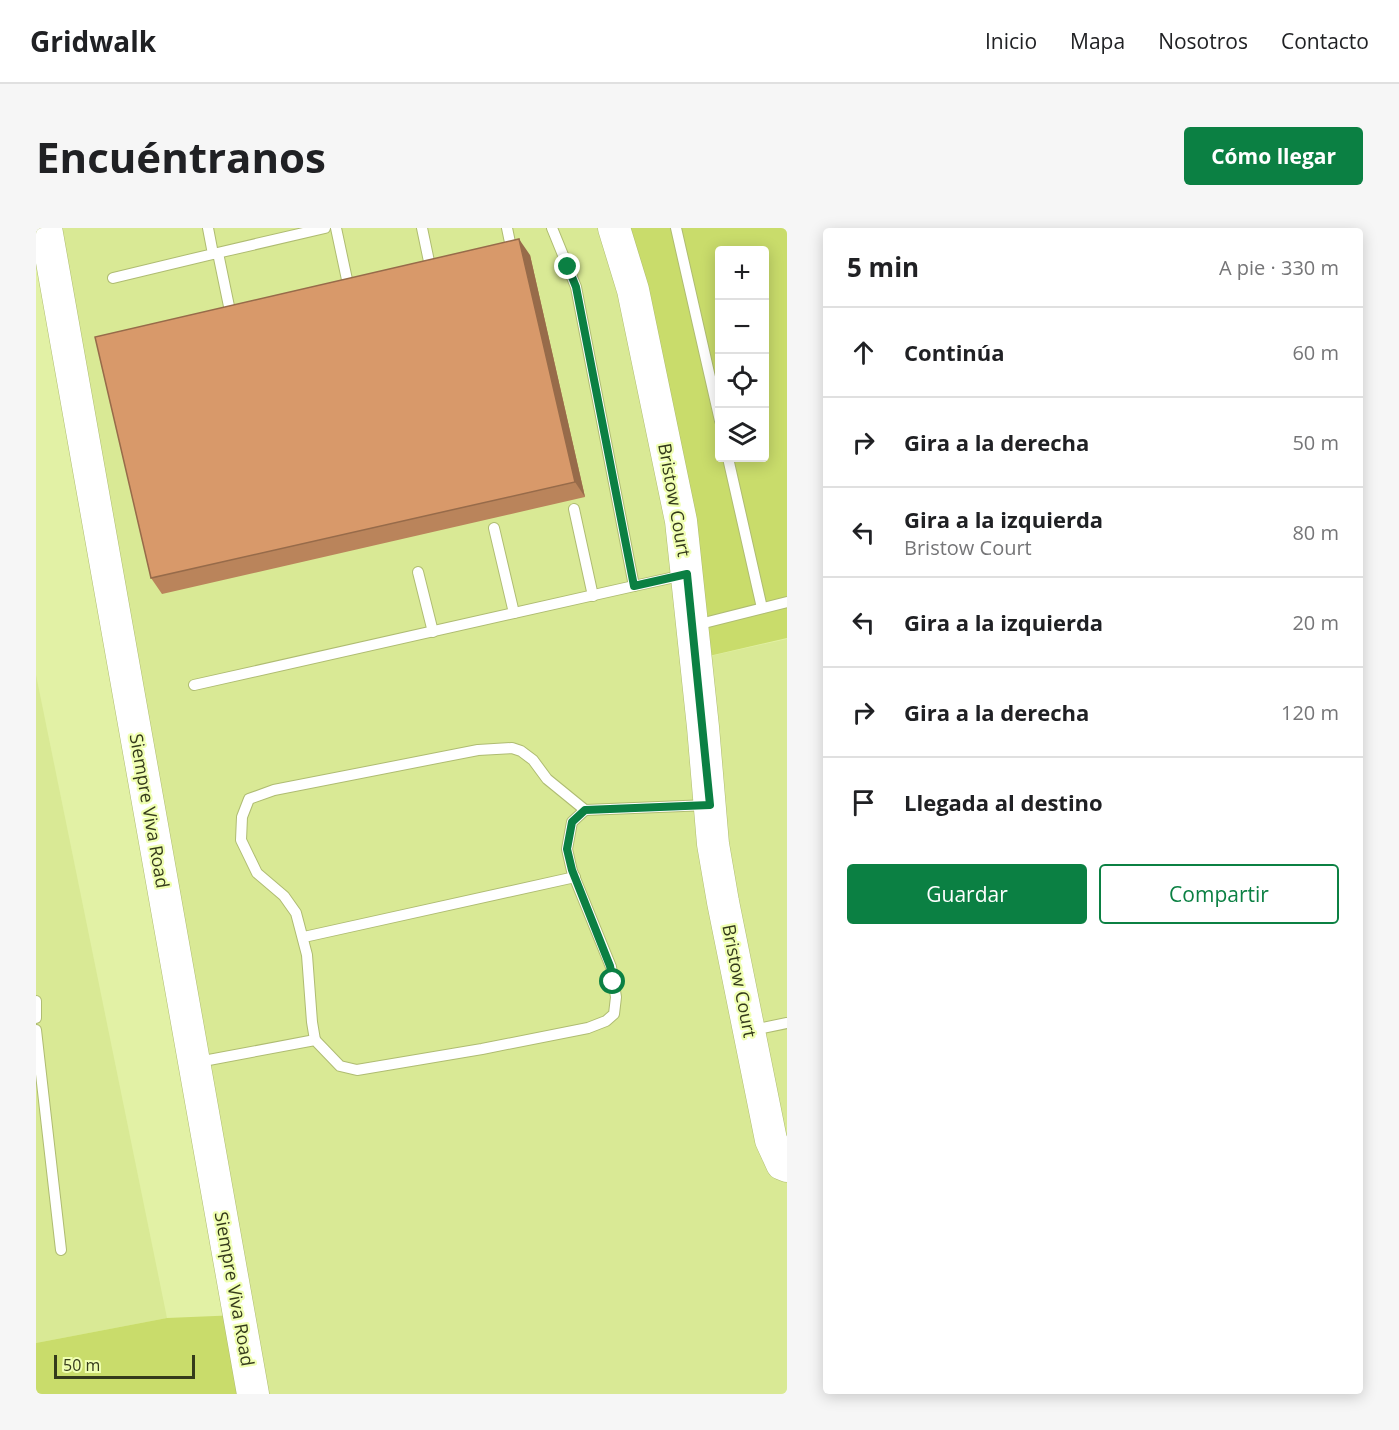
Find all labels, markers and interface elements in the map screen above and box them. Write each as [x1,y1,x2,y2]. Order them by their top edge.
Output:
text: Gridwalk [30,22,156,60]
text: Inicio [985,27,1037,55]
text: Mapa [1070,27,1125,55]
text: Nosotros [1158,27,1248,55]
text: Contacto [1281,27,1369,55]
button: Cómo llegar [1184,127,1363,185]
text: Encuéntranos [36,128,326,185]
map controls [715,246,769,462]
button: + [715,246,769,300]
text: 5 min [847,249,919,285]
route end [554,253,580,279]
text: A pie · 330 m [1219,254,1339,281]
button: − [715,300,769,354]
icon: ahead [847,336,880,369]
text: Continúa [904,337,1005,367]
text: 60 m [1292,339,1339,366]
button: locate [715,354,769,408]
button: layers [715,408,769,462]
icon: right [847,426,880,459]
text: Gira a la derecha [904,427,1089,457]
text: 50 m [1292,429,1339,456]
street label: Bristow Court [653,441,697,559]
text: Gira a la izquierda [904,504,1103,534]
icon: left [847,516,880,549]
text: 80 m [1292,519,1339,546]
text: Bristow Court [904,534,1032,561]
icon: left [847,606,880,639]
text: Gira a la izquierda [904,607,1103,637]
text: 20 m [1292,609,1339,636]
icon: right [847,696,880,729]
text: Gira a la derecha [904,697,1089,727]
text: 120 m [1281,699,1339,726]
street label: Siempre Viva Road [125,732,175,890]
icon: arrive [847,786,880,819]
text: Llegada al destino [904,787,1103,817]
button: Guardar [847,864,1087,924]
button: Compartir [1099,864,1339,924]
street label: Bristow Court [717,922,763,1040]
route start [599,968,625,994]
street label: Siempre Viva Road [210,1210,260,1368]
scale bar [54,1352,195,1380]
text: 50 m [63,1354,100,1376]

